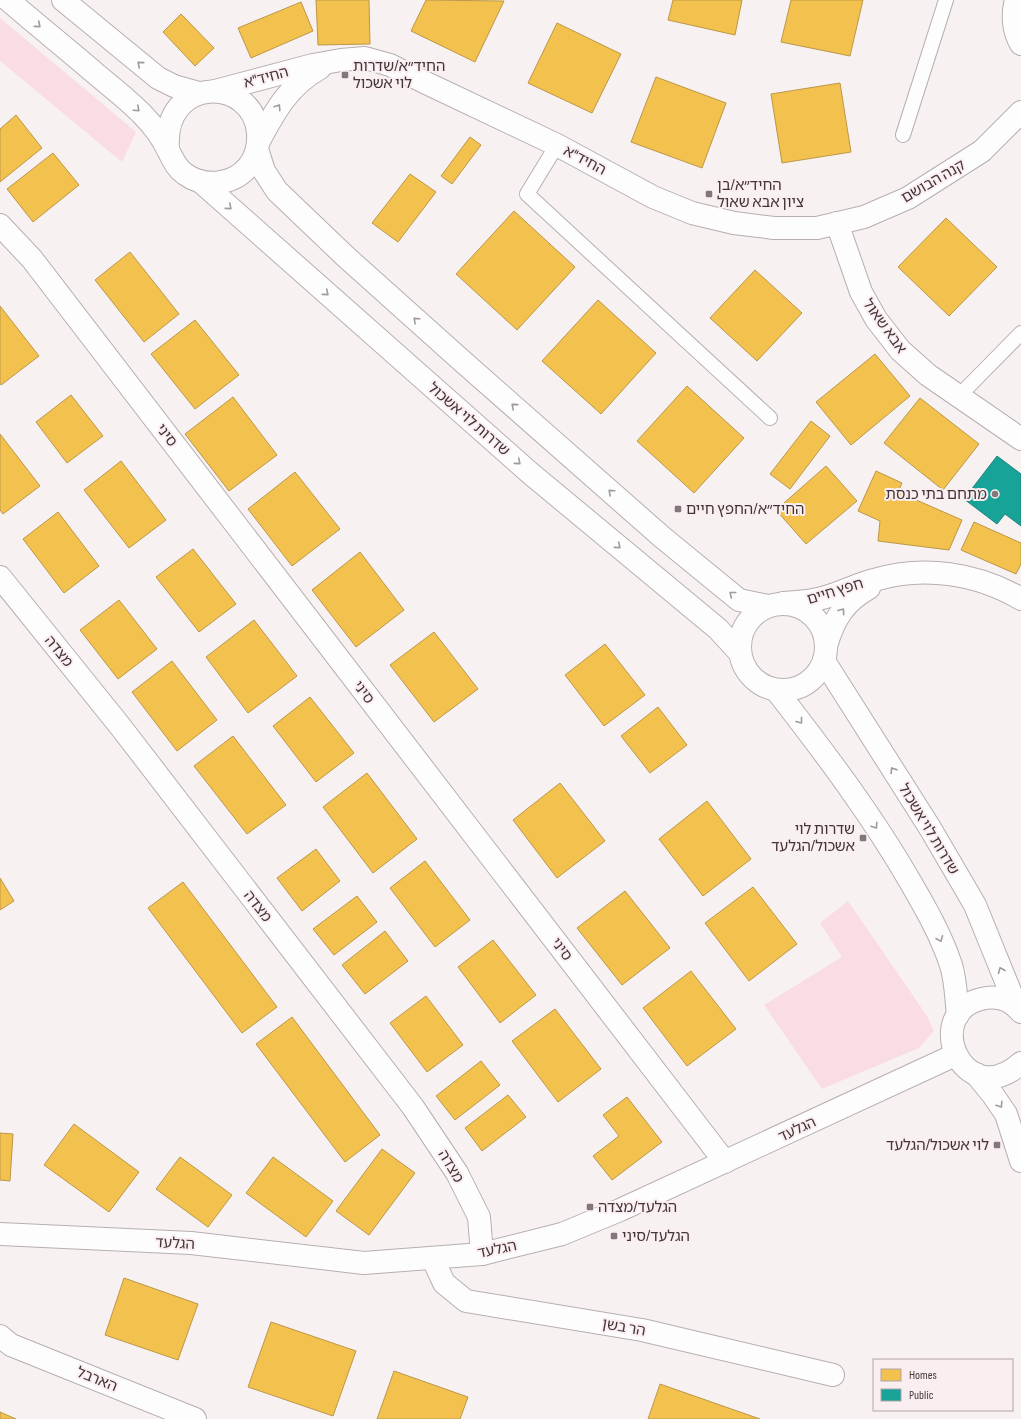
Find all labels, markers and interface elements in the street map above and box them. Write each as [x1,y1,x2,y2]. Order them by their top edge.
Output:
one-way arrow [33,21,41,28]
place label: החיד״א/שדרות לוי אשכול [353,57,445,93]
one-way arrow [138,61,145,68]
street label: החיד"א [242,62,291,93]
marker: החיד״א/שדרות לוי אשכול [340,70,350,80]
one-way arrow [273,104,280,111]
one-way arrow [132,105,140,112]
street label: החיד"א [560,141,609,180]
street label: קנה הבושם [898,156,969,207]
place label: החיד״א/בן ציון אבא שאול [717,176,804,212]
marker: החיד״א/בן ציון אבא שאול [704,189,714,199]
one-way arrow [224,203,232,210]
one-way arrow [322,289,329,296]
street label: אבא שאול [858,295,911,357]
one-way arrow [413,317,421,325]
street label: שדרות לוי אשכול [424,379,514,460]
one-way arrow [511,404,518,411]
street label: סיני [152,420,181,451]
one-way arrow [514,458,521,465]
place label: מתחם בתי כנסת [885,485,987,504]
marker: מתחם בתי כנסת [990,489,1000,499]
one-way arrow [609,490,616,497]
place label: החיד״א/החפץ חיים [686,500,804,519]
marker: החיד״א/החפץ חיים [673,504,683,514]
one-way arrow [614,541,621,548]
street label: חפץ חיים [805,574,866,609]
one-way arrow [729,592,737,599]
one-way arrow [837,608,845,615]
street label: מצדה [40,632,77,671]
street label: סיני [349,677,378,708]
one-way arrow [795,716,802,723]
one-way arrow [891,767,898,774]
street label: שדרות לוי אשכול [894,780,963,878]
place label: שדרות לוי אשכול/הגלעד [771,820,855,856]
one-way arrow [871,822,878,829]
marker: שדרות לוי אשכול/הגלעד [858,833,868,843]
street label: מצדה [239,887,276,926]
street label: סיני [547,934,576,965]
one-way arrow [936,935,944,942]
one-way arrow [998,967,1006,974]
one-way arrow [995,1101,1002,1108]
street label: הגלעד [775,1112,819,1146]
place label: לוי אשכול/הגלעד [886,1136,989,1155]
marker: לוי אשכול/הגלעד [992,1140,1002,1150]
street label: מצדה [433,1146,468,1186]
place label: הגלעד/מצדה [598,1198,677,1217]
marker: הגלעד/מצדה [585,1202,595,1212]
place label: הגלעד/סיני [622,1227,690,1246]
marker: הגלעד/סיני [609,1231,619,1241]
street label: הגלעד [155,1233,195,1254]
street label: הגלעד [476,1236,518,1263]
street label: הר בשן [601,1314,647,1341]
legend [873,1359,1013,1411]
street label: הארבל [74,1363,120,1396]
text: Homes [909,1368,937,1383]
text: Public [909,1388,934,1403]

